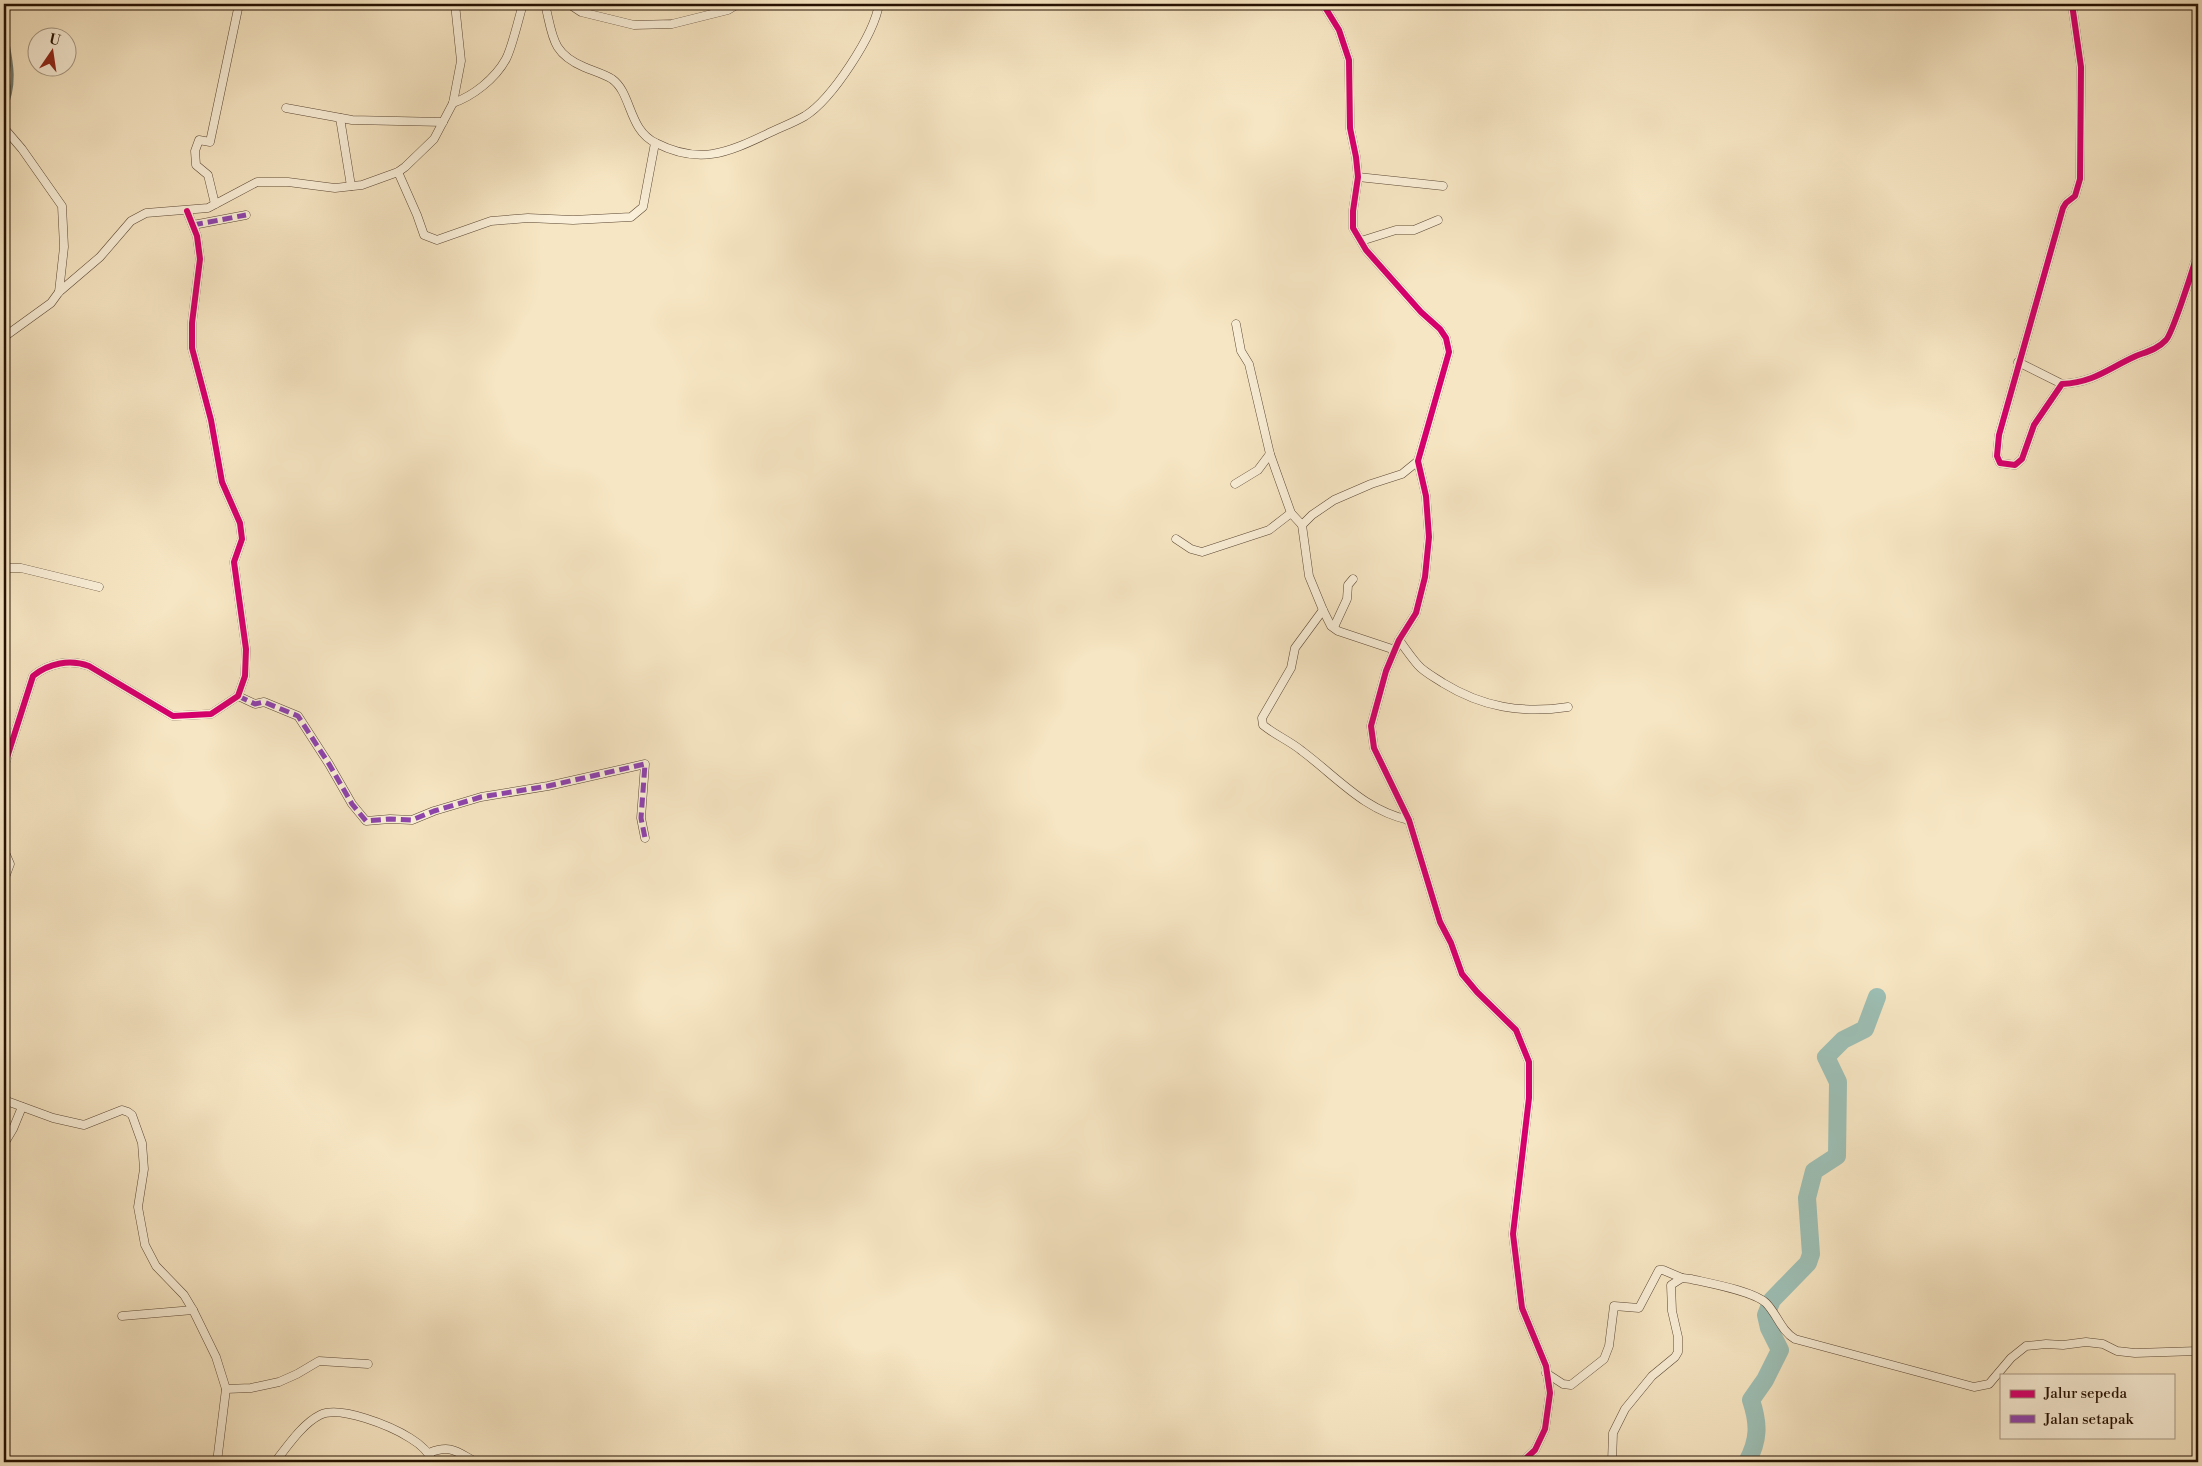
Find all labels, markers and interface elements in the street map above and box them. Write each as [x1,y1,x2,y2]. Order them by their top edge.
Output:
north arrow [28,28,78,78]
text: U [47,30,62,50]
legend [2000,1374,2174,1438]
text: Jalur sepeda [2043,1384,2127,1403]
text: Jalan setapak [2043,1410,2135,1429]

